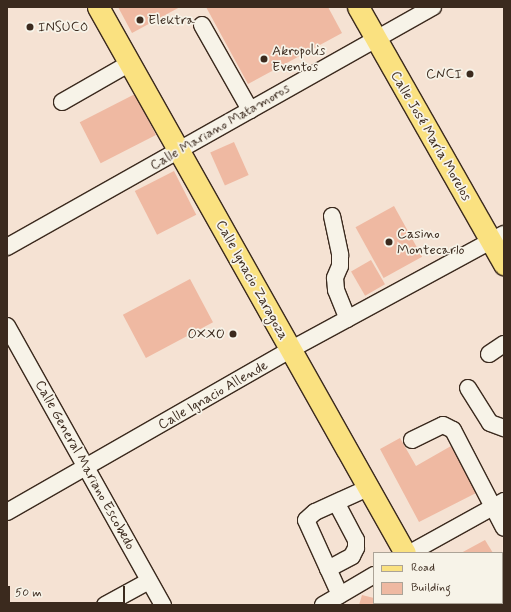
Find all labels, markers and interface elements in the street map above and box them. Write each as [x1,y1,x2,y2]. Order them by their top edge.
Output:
place label: Elektra [148,12,195,28]
marker: Elektra [135,15,145,25]
place label: INSUCO [38,19,88,35]
marker: INSUCO [25,22,35,32]
place label: Akropolis Eventos [272,43,325,76]
marker: Akropolis Eventos [259,54,269,64]
place label: CNCI [426,66,462,82]
street label: Calle José María Morelos [387,68,475,204]
marker: CNCI [465,69,475,79]
street label: Calle Mariano Matamoros [147,80,293,174]
street label: Calle Ignacio Zaragoza [211,216,293,344]
place label: Casino Montecarlo [397,226,464,258]
marker: Casino Montecarlo [384,237,394,247]
place label: OXXO [187,326,225,342]
marker: OXXO [228,329,238,339]
street label: Calle Ignacio Allende [154,356,272,434]
street label: Calle General Mariano Escobedo [30,375,140,555]
legend [373,552,503,604]
text: Road [411,560,435,576]
scale bar [10,578,127,604]
text: Building [411,580,451,596]
text: 50 m [15,585,42,601]

